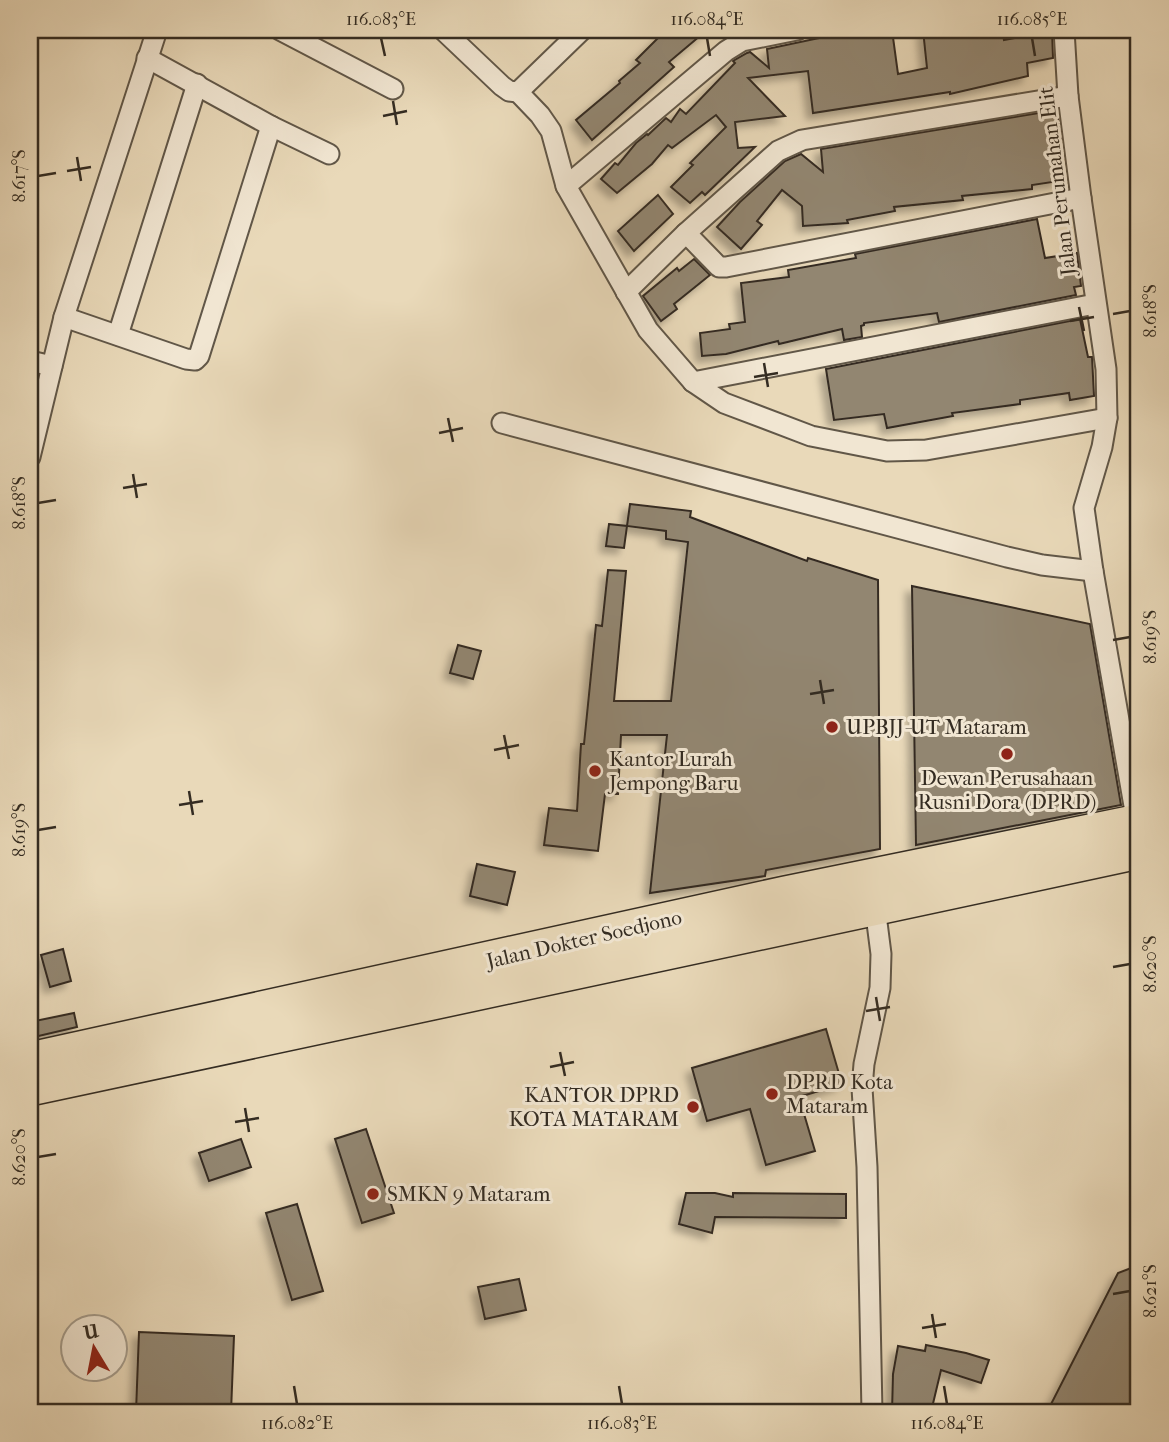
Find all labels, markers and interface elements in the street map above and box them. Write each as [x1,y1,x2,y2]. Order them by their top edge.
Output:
text: 116.083°E [346,9,416,30]
text: 116.084°E [670,9,744,30]
text: 116.085°E [997,9,1067,30]
street label: Jalan Perumahan Elit [1033,85,1081,279]
text: 8.617°S [9,149,30,203]
text: 8.618°S [1140,284,1161,338]
text: 8.618°S [9,476,30,530]
text: 8.619°S [1140,610,1161,664]
place label: UPBJJ-UT Mataram [846,715,1027,739]
marker: UPBJJ-UT Mataram [824,719,840,735]
marker: Dewan Perusahaan Rusni Dora (DPRD) [999,746,1015,762]
place label: Kantor Lurah Jempong Baru [607,747,738,795]
marker: Kantor Lurah Jempong Baru [587,763,603,779]
place label: Dewan Perusahaan Rusni Dora (DPRD) [918,766,1096,814]
text: 8.619°S [9,803,30,857]
street label: Jalan Dokter Soedjono [482,905,684,974]
text: 8.620°S [1140,935,1161,993]
place label: DPRD Kota Mataram [786,1070,893,1118]
place label: KANTOR DPRD KOTA MATARAM [509,1083,679,1131]
marker: DPRD Kota Mataram [764,1086,780,1102]
marker: KANTOR DPRD KOTA MATARAM [685,1099,701,1115]
text: 8.620°S [9,1128,30,1186]
place label: SMKN 9 Mataram [387,1182,551,1206]
marker: SMKN 9 Mataram [365,1186,381,1202]
text: 8.621°S [1140,1264,1161,1318]
north arrow [60,1312,130,1382]
text: U [81,1320,101,1345]
text: 116.082°E [261,1413,333,1434]
text: 116.083°E [587,1413,657,1434]
text: 116.084°E [910,1413,984,1434]

